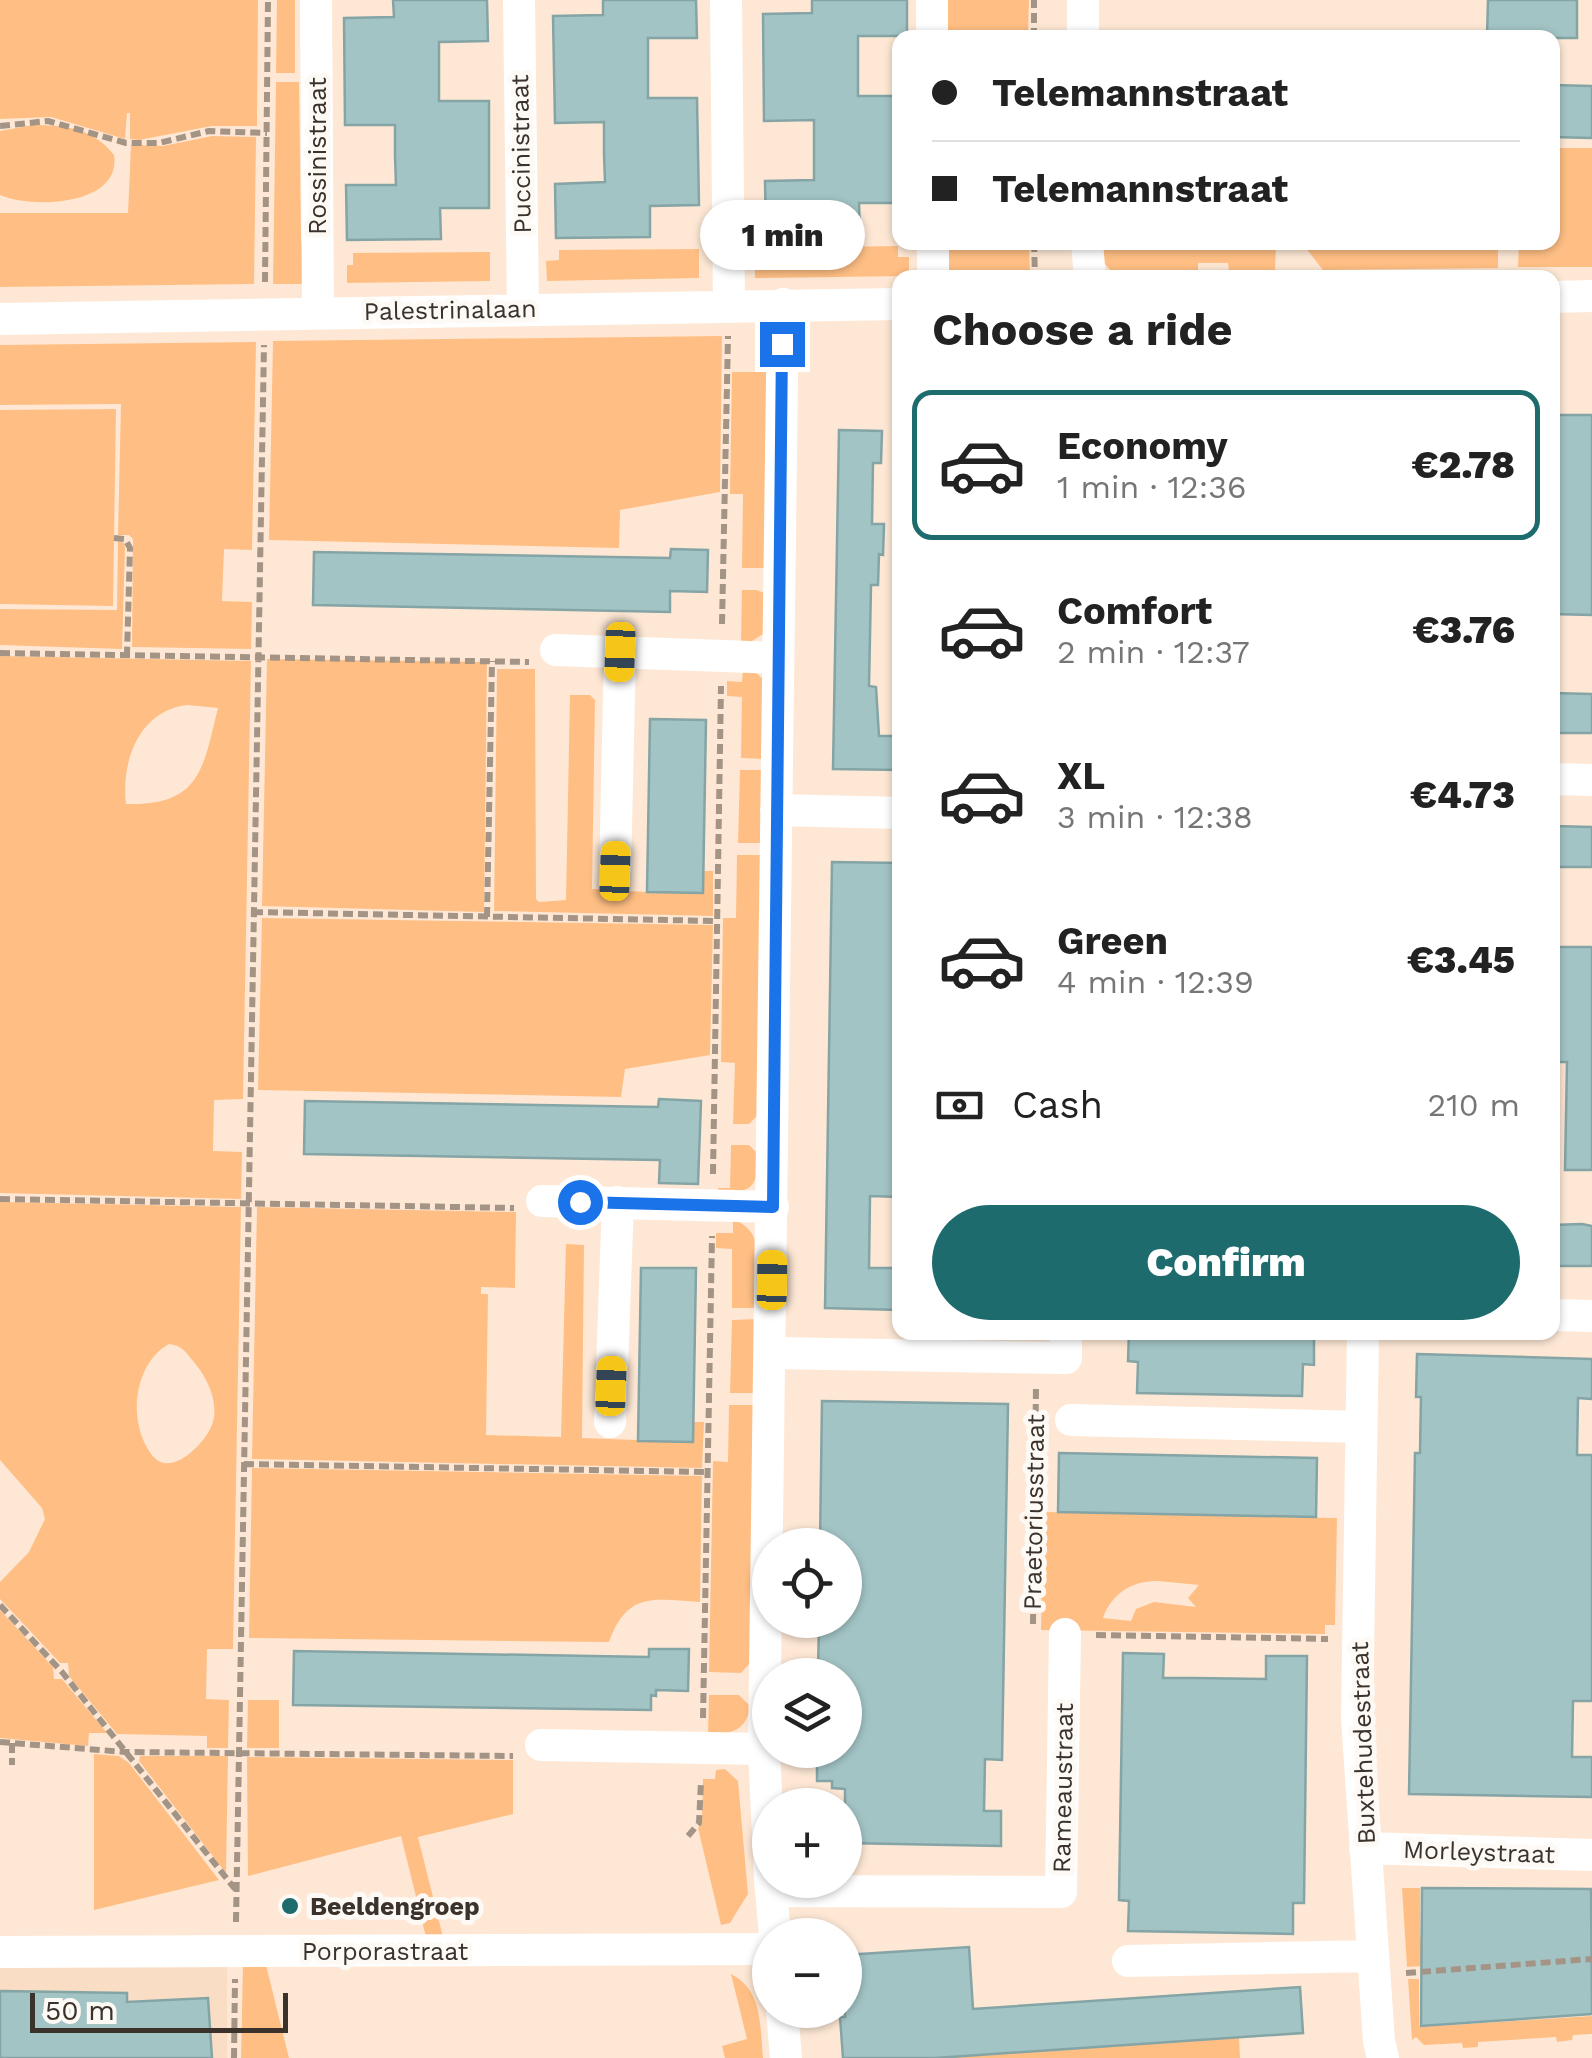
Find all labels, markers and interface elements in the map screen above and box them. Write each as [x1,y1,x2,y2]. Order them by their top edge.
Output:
text: Telemannstraat [992,71,1288,115]
street label: Puccinistraat [505,74,537,234]
street label: Rossinistraat [303,76,332,235]
text: Telemannstraat [992,167,1288,211]
callout: 1 min [700,199,864,269]
text: 1 min [741,216,824,254]
street label: Palestrinalaan [363,294,537,326]
text: Choose a ride [932,303,1232,356]
route end [760,322,805,367]
icon: car [937,420,1027,510]
text: Economy [1057,424,1228,468]
text: €2.78 [1412,443,1515,487]
text: 1 min · 12:36 [1057,468,1246,506]
icon: car [937,585,1027,675]
text: Comfort [1057,589,1212,633]
text: €3.76 [1413,608,1515,652]
car [604,621,636,683]
text: 2 min · 12:37 [1057,633,1250,671]
icon: car [937,750,1027,840]
text: XL [1057,754,1105,798]
text: €4.73 [1410,773,1515,817]
text: 3 min · 12:38 [1057,798,1253,836]
car [599,840,631,902]
icon: car [937,915,1027,1005]
text: Green [1057,919,1168,963]
text: €3.45 [1407,938,1515,982]
text: 4 min · 12:39 [1057,963,1254,1001]
icon: cash [932,1078,987,1133]
text: Cash [1012,1083,1103,1127]
text: 210 m [1428,1086,1520,1124]
route start [558,1180,603,1225]
button: Confirm [932,1205,1520,1320]
car [756,1250,788,1310]
car [595,1355,627,1417]
street label: Praetoriusstraat [1018,1413,1050,1610]
map controls [752,1528,862,2028]
button: locate [752,1528,862,1638]
street label: Buxtehudestraat [1345,1641,1381,1845]
button: layers [752,1658,862,1768]
street label: Rameaustraat [1047,1702,1079,1873]
button: + [752,1788,862,1898]
street label: Morleystraat [1402,1835,1556,1869]
place label: Beeldengroep [310,1892,480,1921]
marker: Beeldengroep [279,1895,301,1917]
button: − [752,1918,862,2028]
street label: Porporastraat [302,1937,469,1966]
scale bar [30,1988,288,2032]
text: 50 m [45,1994,115,2027]

